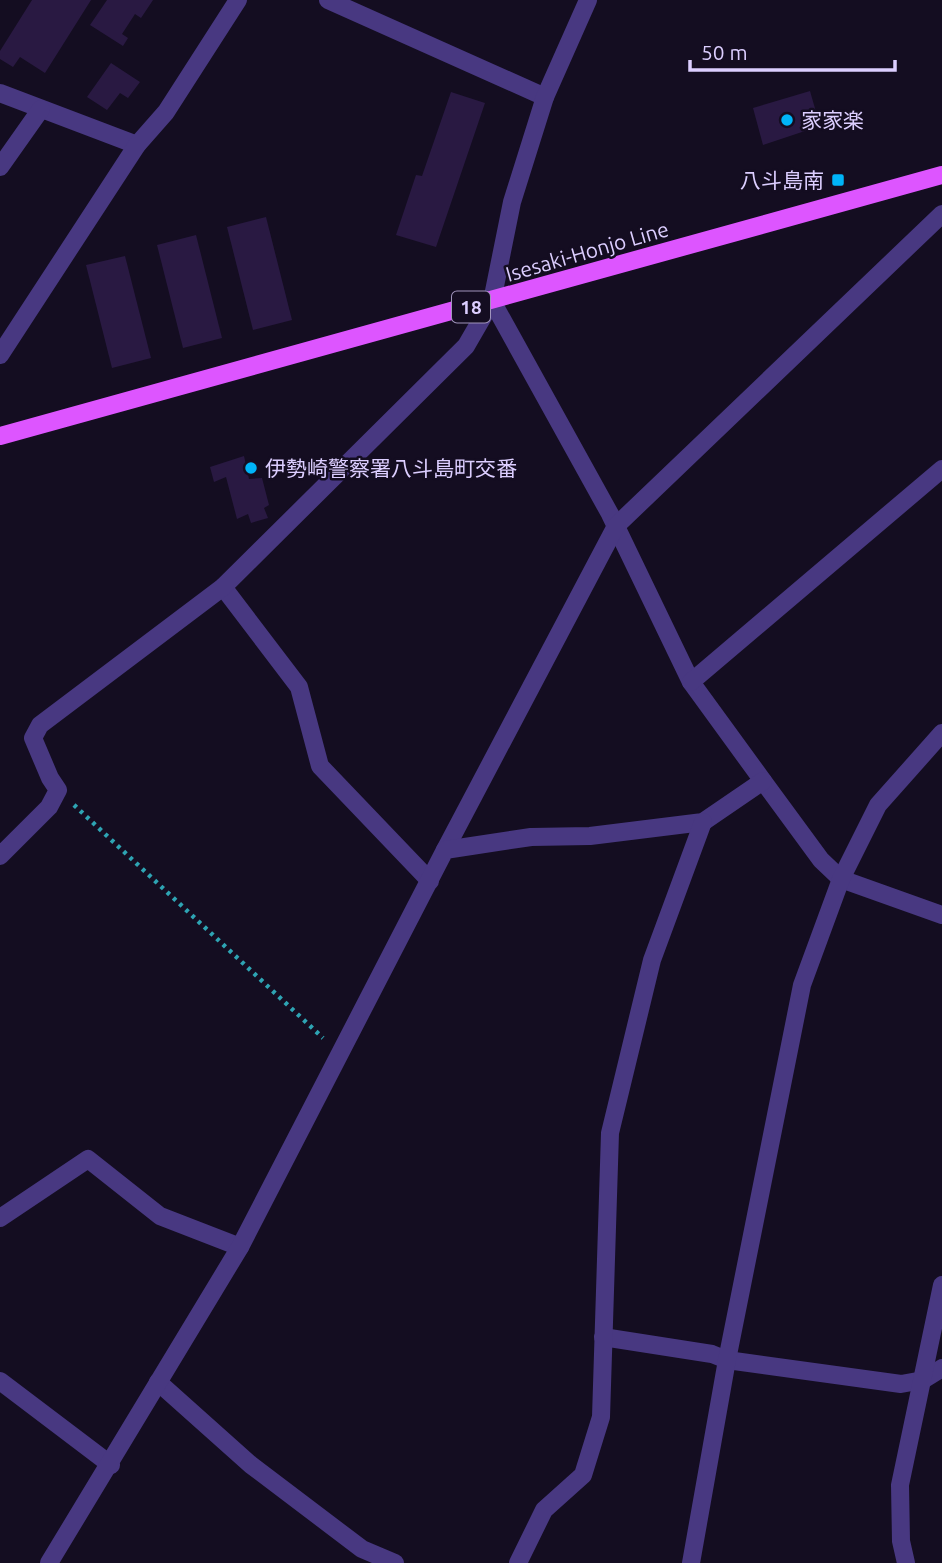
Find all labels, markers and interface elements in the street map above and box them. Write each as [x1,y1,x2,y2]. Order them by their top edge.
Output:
scale bar [690,28,895,72]
text: 50 m [701,40,748,64]
place label: 家家楽 [801,108,864,132]
marker: 家家楽 [779,112,795,128]
place label: 八斗島南 [740,168,824,192]
marker: 八斗島南 [830,172,846,188]
street label: Isesaki-Honjo Line [503,216,671,286]
road number: 18 [452,292,490,322]
place label: 伊勢崎警察署八斗島町交番 [265,456,517,480]
marker: 伊勢崎警察署八斗島町交番 [243,460,259,476]

